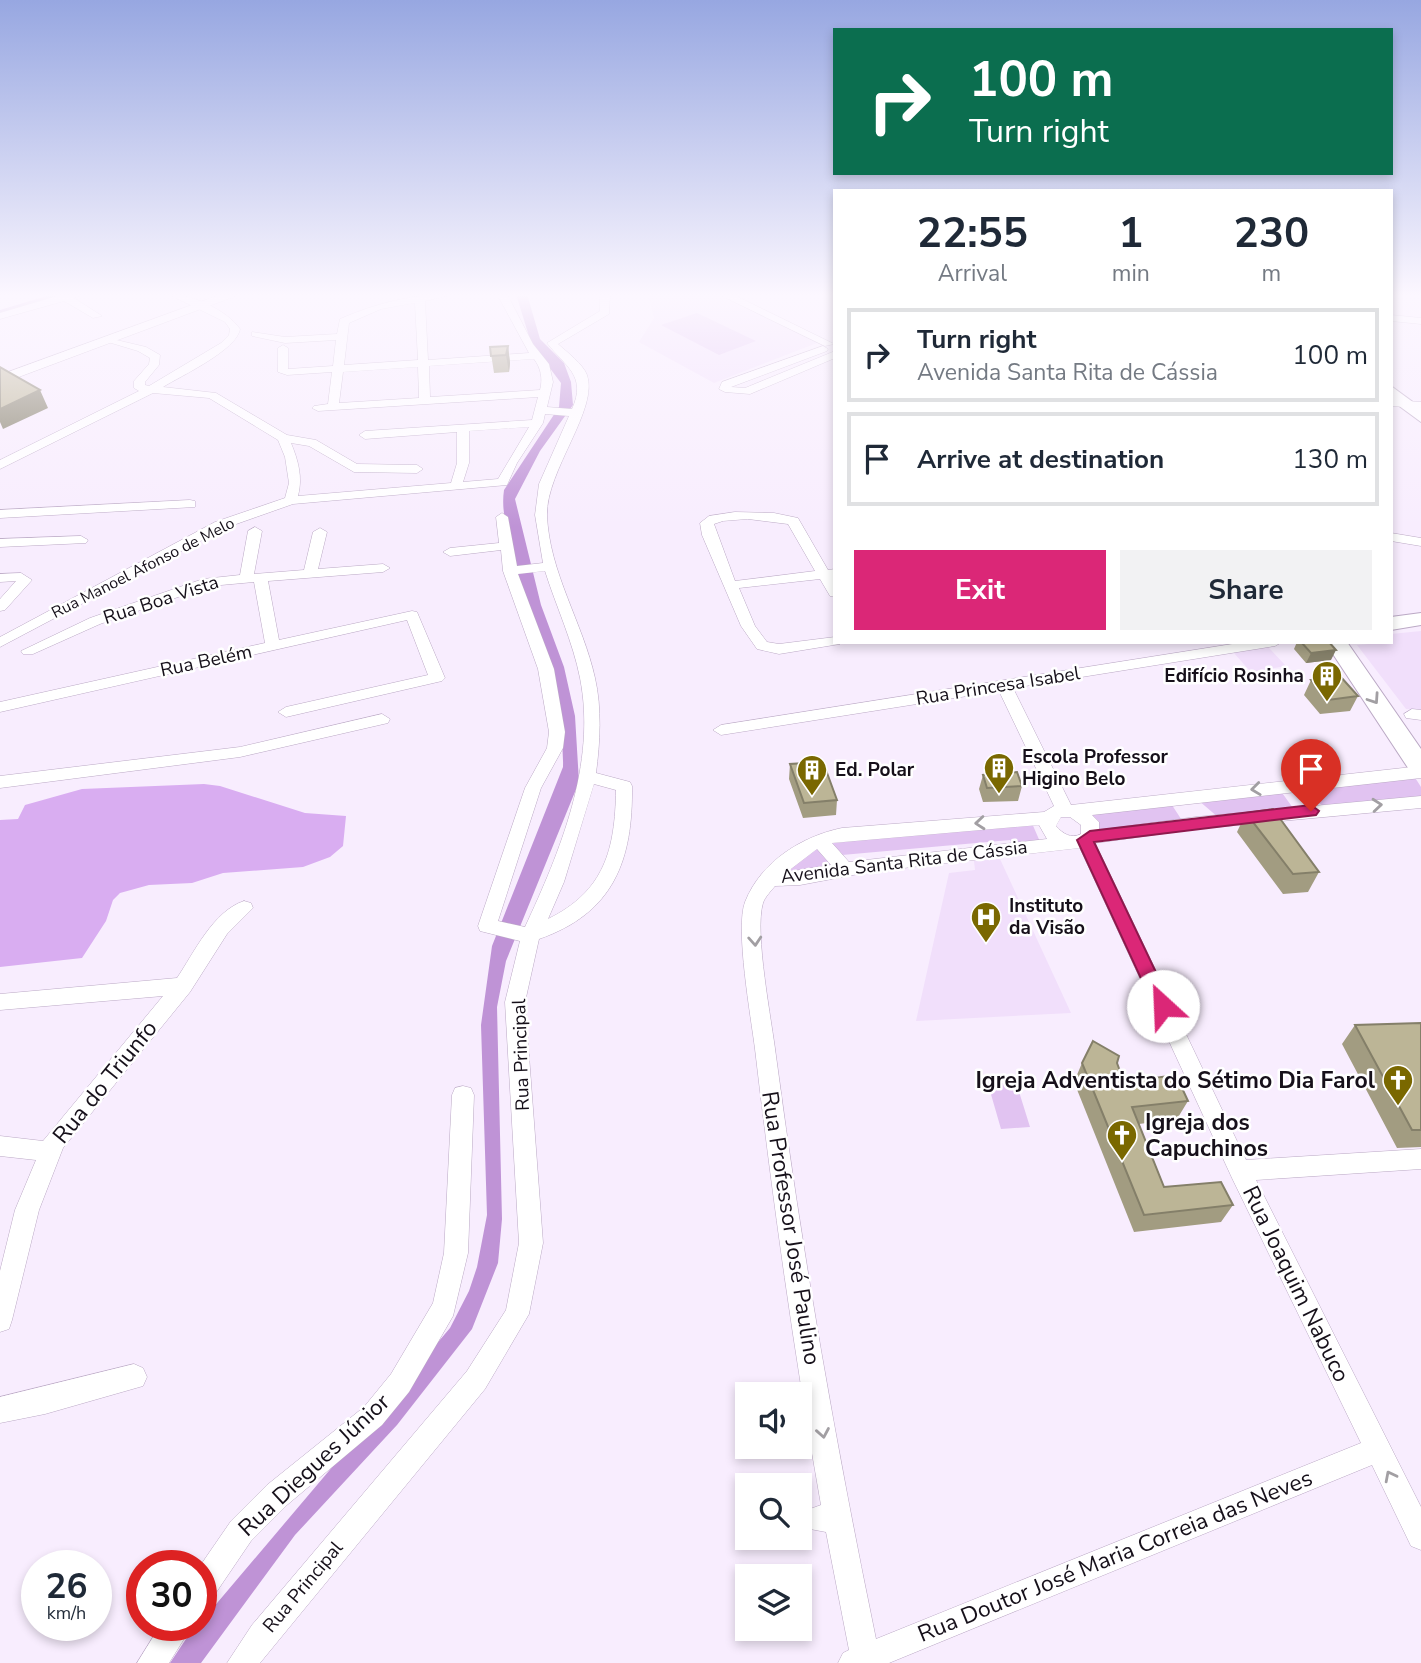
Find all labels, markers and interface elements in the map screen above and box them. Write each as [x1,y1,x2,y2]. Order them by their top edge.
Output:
text: 100 m [969,46,1113,113]
icon: right [854,56,945,147]
text: Turn right [969,110,1109,153]
text: 22:55 [917,205,1028,262]
text: 1 [1118,205,1143,262]
text: 230 [1234,205,1309,262]
text: Arrival [938,258,1007,289]
text: min [1112,258,1150,289]
text: m [1262,258,1281,289]
text: Turn right [917,322,1036,357]
icon: right [858,336,896,374]
text: 100 m [1292,338,1368,373]
text: Avenida Santa Rita de Cássia [917,357,1218,388]
icon: arrive [858,440,896,478]
text: Arrive at destination [917,442,1164,477]
text: 130 m [1292,442,1368,477]
street label: Rua Manoel Afonso de Melo [48,512,238,624]
button: Exit [854,550,1106,630]
button: Share [1120,550,1372,630]
street label: Rua Boa Vista [100,569,222,631]
street label: Rua Belém [158,639,254,683]
building icon: Edifício Rosinha [1310,659,1344,703]
street label: Rua Princesa Isabel [914,660,1082,712]
place label: Edifício Rosinha [1164,663,1304,689]
one-way arrow [1366,691,1378,704]
pin [1281,739,1341,811]
place label: Escola Professor Higino Belo [1022,744,1169,792]
icon: arrive [1292,750,1330,788]
building icon: Escola Professor Higino Belo [982,751,1016,795]
building icon: Ed. Polar [795,753,829,797]
place label: Ed. Polar [835,757,915,783]
one-way arrow [1250,781,1261,796]
one-way arrow [1372,798,1383,813]
one-way arrow [974,815,985,830]
street label: Avenida Santa Rita de Cássia [779,834,1029,890]
place label: Instituto da Visão [1009,893,1085,941]
hospital icon: Instituto da Visão [969,900,1003,944]
one-way arrow [747,936,762,947]
position arrow [1126,969,1200,1043]
street label: Rua Principal [506,998,536,1111]
street label: Rua do Triunfo [46,1014,164,1150]
church icon: Igreja Adventista do Sétimo Dia Farol [1381,1063,1415,1107]
place label: Igreja Adventista do Sétimo Dia Farol [975,1065,1376,1096]
street label: Rua Professor José Paulino [754,1089,828,1367]
place label: Igreja dos Capuchinos [1145,1107,1268,1164]
church icon: Igreja dos Capuchinos [1105,1118,1139,1162]
street label: Rua Joaquim Nabuco [1235,1181,1357,1387]
map controls [735,1382,812,1641]
button: sound [735,1382,812,1459]
street label: Rua Diegues Júnior [232,1386,397,1543]
one-way arrow [815,1427,830,1439]
street label: Rua Doutor José Maria Correia das Neves [913,1462,1317,1650]
one-way arrow [1384,1470,1398,1483]
button: search [735,1473,812,1550]
street label: Rua Principal [257,1535,349,1638]
speed limit sign: 30 [126,1550,217,1641]
text: 26 [45,1563,88,1610]
button: layers [735,1564,812,1641]
text: km/h [47,1601,86,1625]

